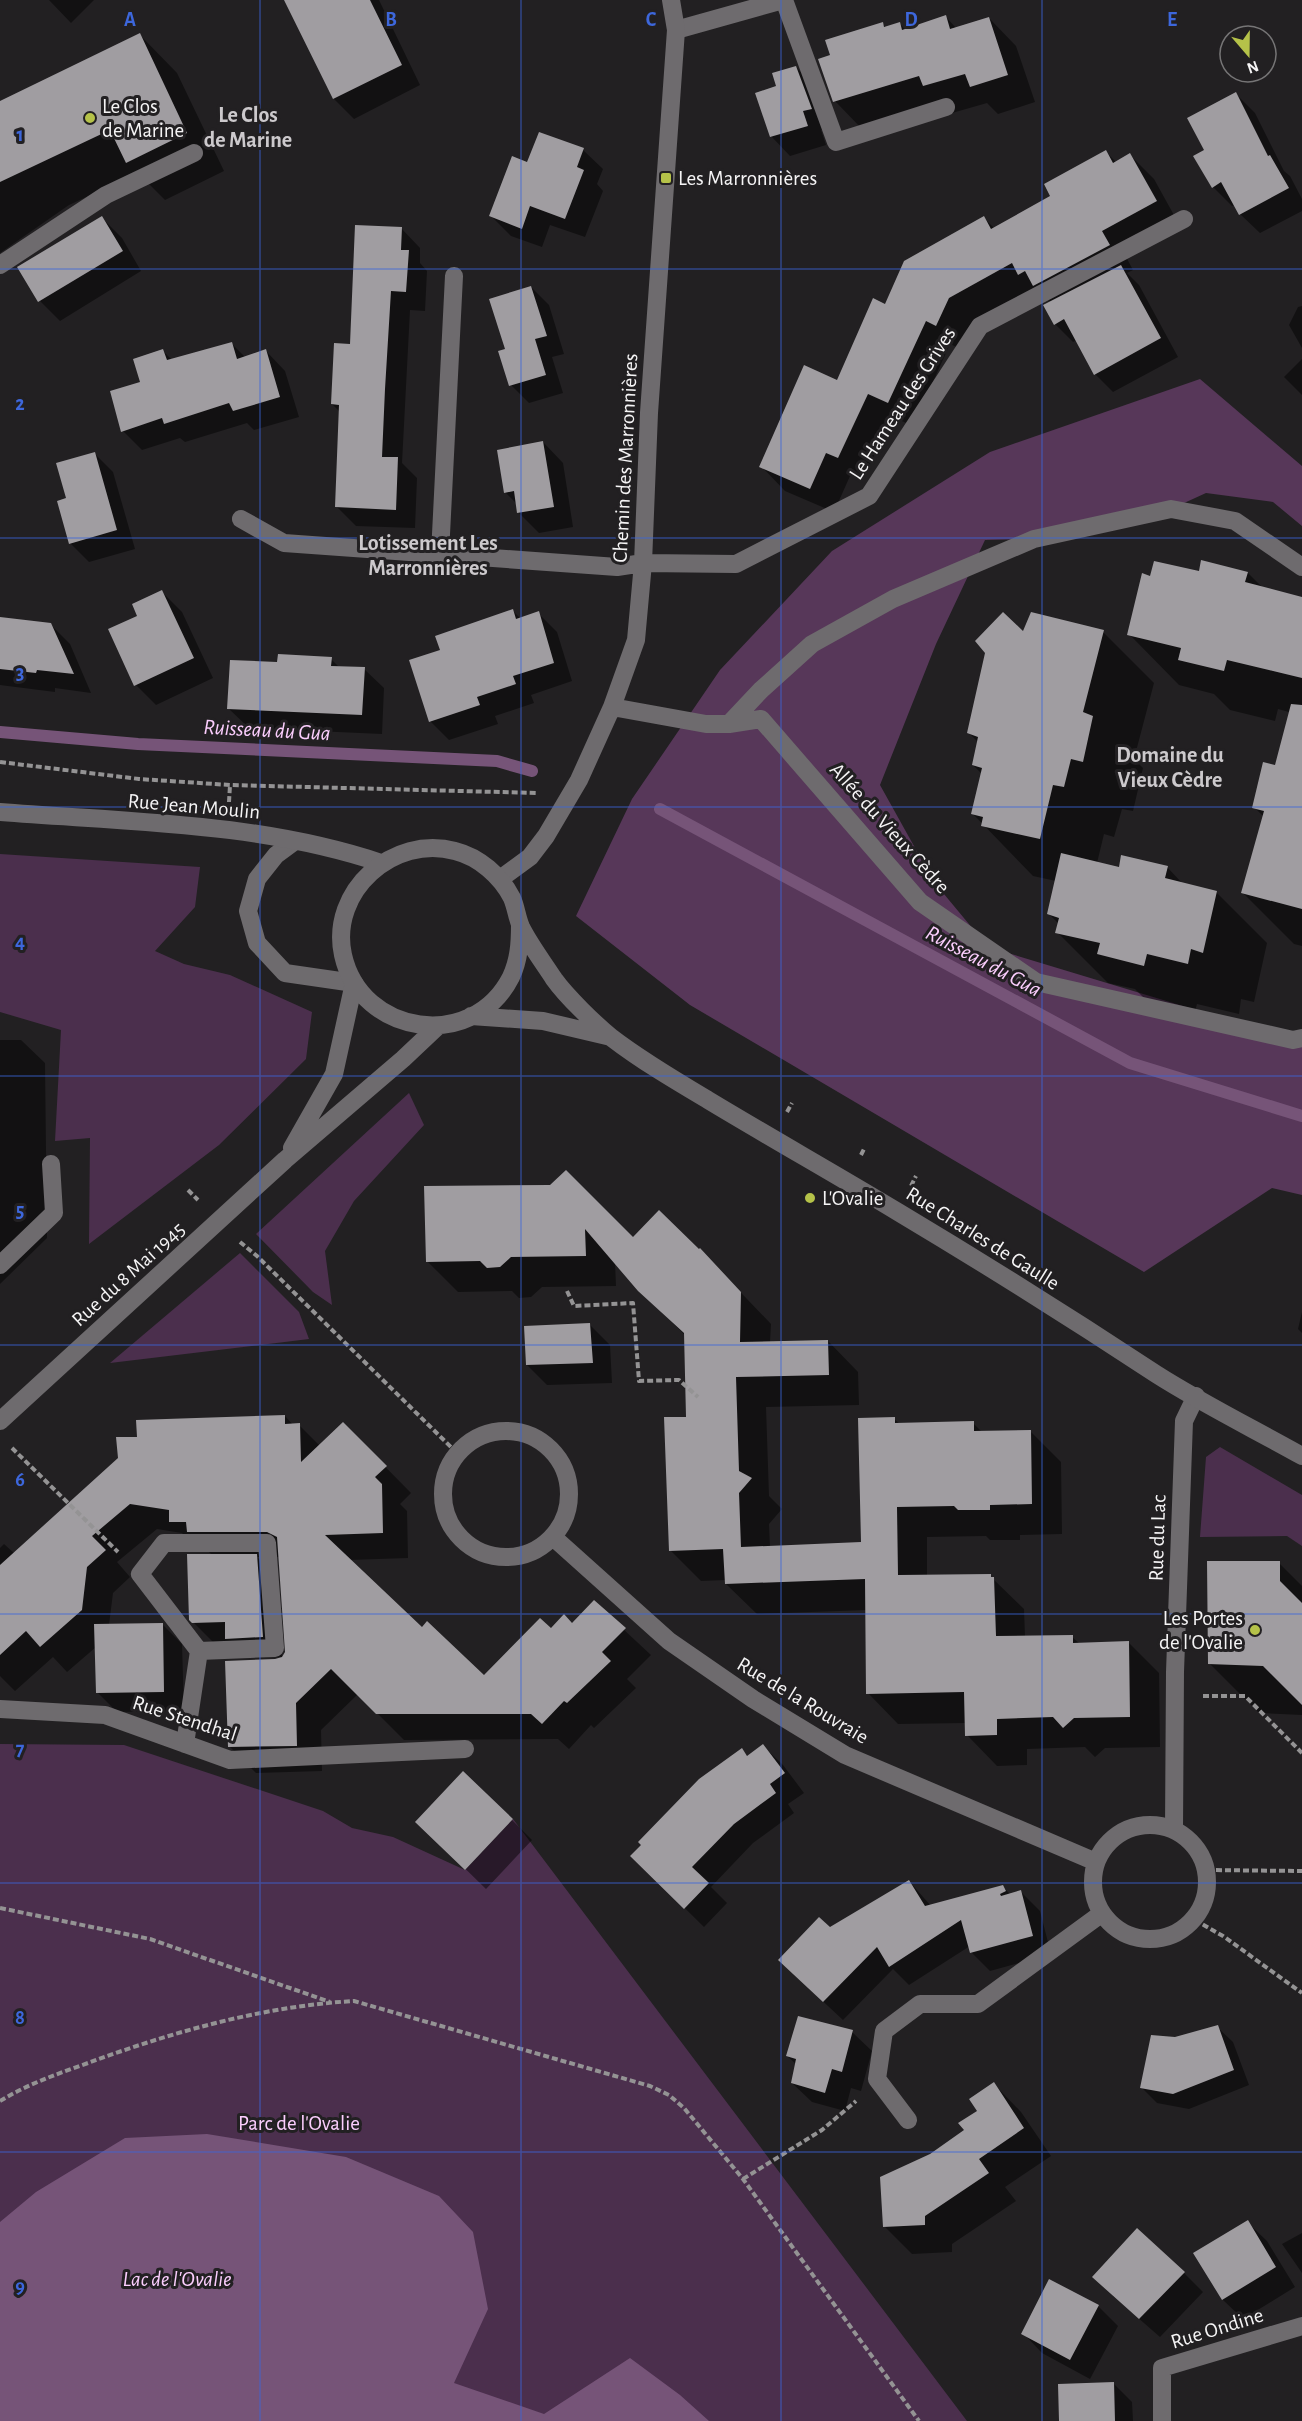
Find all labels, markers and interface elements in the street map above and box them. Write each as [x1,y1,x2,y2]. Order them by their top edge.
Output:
text: A [124,10,136,30]
text: B [385,10,397,30]
text: C [646,10,657,30]
text: D [904,10,918,30]
text: E [1167,10,1177,30]
north arrow [1218,24,1278,84]
text: N [1245,58,1261,77]
place label: Le Clos de Marine [102,96,184,141]
district label: Le Clos de Marine [204,104,292,151]
marker: Le Clos de Marine [83,111,97,125]
text: 1 [16,125,24,145]
place label: Les Marronnières [678,168,817,189]
marker: Les Marronnières [659,171,673,185]
street label: Le Hameau des Grives [845,323,959,483]
street label: Chemin des Marronnières [610,353,641,563]
text: 2 [15,394,25,414]
district label: Lotissement Les Marronnières [358,532,498,579]
text: 3 [16,663,24,683]
water label: Ruisseau du Gua [203,716,331,744]
district label: Domaine du Vieux Cèdre [1116,744,1224,791]
street label: Allée du Vieux Cèdre [826,759,954,898]
street label: Rue Jean Moulin [127,790,261,823]
water label: Ruisseau du Gua [922,921,1045,1001]
text: 4 [15,932,25,952]
street label: Rue Charles de Gaulle [902,1183,1063,1294]
place label: L'Ovalie [822,1188,883,1209]
marker: L'Ovalie [803,1191,817,1205]
text: 5 [16,1201,24,1221]
street label: Rue du 8 Mai 1945 [68,1218,189,1330]
text: 6 [15,1470,25,1490]
street label: Rue du Lac [1145,1494,1170,1582]
place label: Les Portes de l'Ovalie [1159,1608,1243,1653]
marker: Les Portes de l'Ovalie [1248,1623,1262,1637]
street label: Rue de la Rouvraie [733,1653,872,1748]
street label: Rue Stendhal [130,1692,240,1745]
text: 7 [16,1739,25,1759]
text: 8 [15,2008,25,2028]
park label: Parc de l'Ovalie [238,2113,360,2134]
water label: Lac de l'Ovalie [123,2268,231,2290]
text: 9 [15,2277,25,2297]
street label: Rue Ondine [1168,2304,1266,2353]

